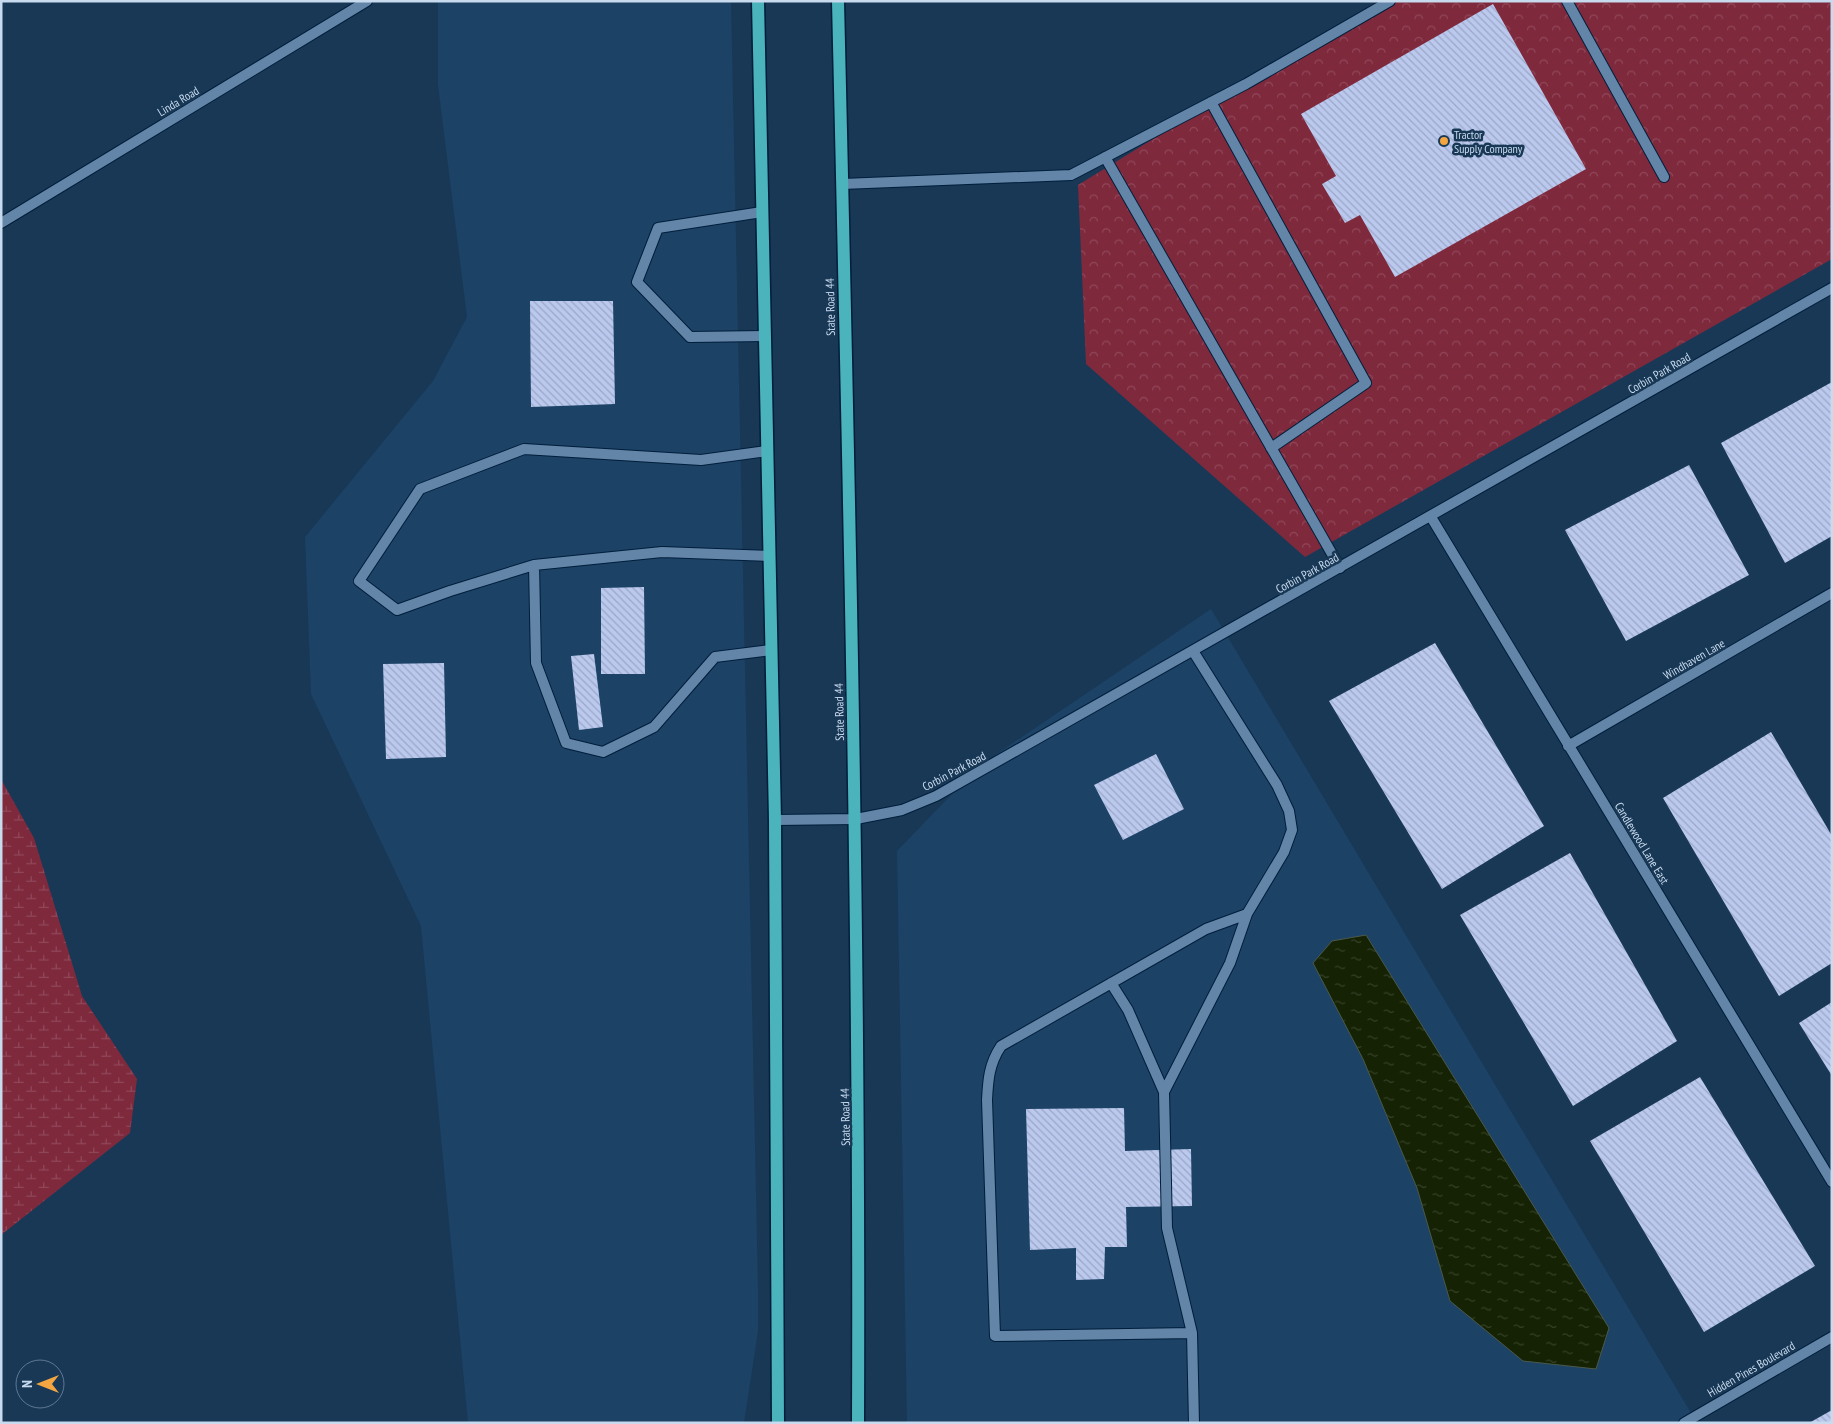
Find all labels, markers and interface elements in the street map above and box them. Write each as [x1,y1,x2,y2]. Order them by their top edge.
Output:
street label: Linda Road [154,83,202,119]
place label: Tractor Supply Company [1454,127,1523,156]
marker: Tractor Supply Company [1438,135,1450,147]
street label: State Road 44 [822,277,838,336]
street label: Corbin Park Road [1625,349,1693,397]
street label: Corbin Park Road [1273,550,1341,596]
street label: Windhaven Lane [1661,635,1727,683]
street label: State Road 44 [831,682,847,741]
street label: Corbin Park Road [920,748,988,794]
street label: Candlewood Lane East [1612,799,1673,887]
street label: State Road 44 [837,1087,853,1146]
street label: Hidden Pines Boulevard [1705,1338,1797,1400]
north arrow [15,1359,65,1409]
text: N [18,1380,36,1388]

